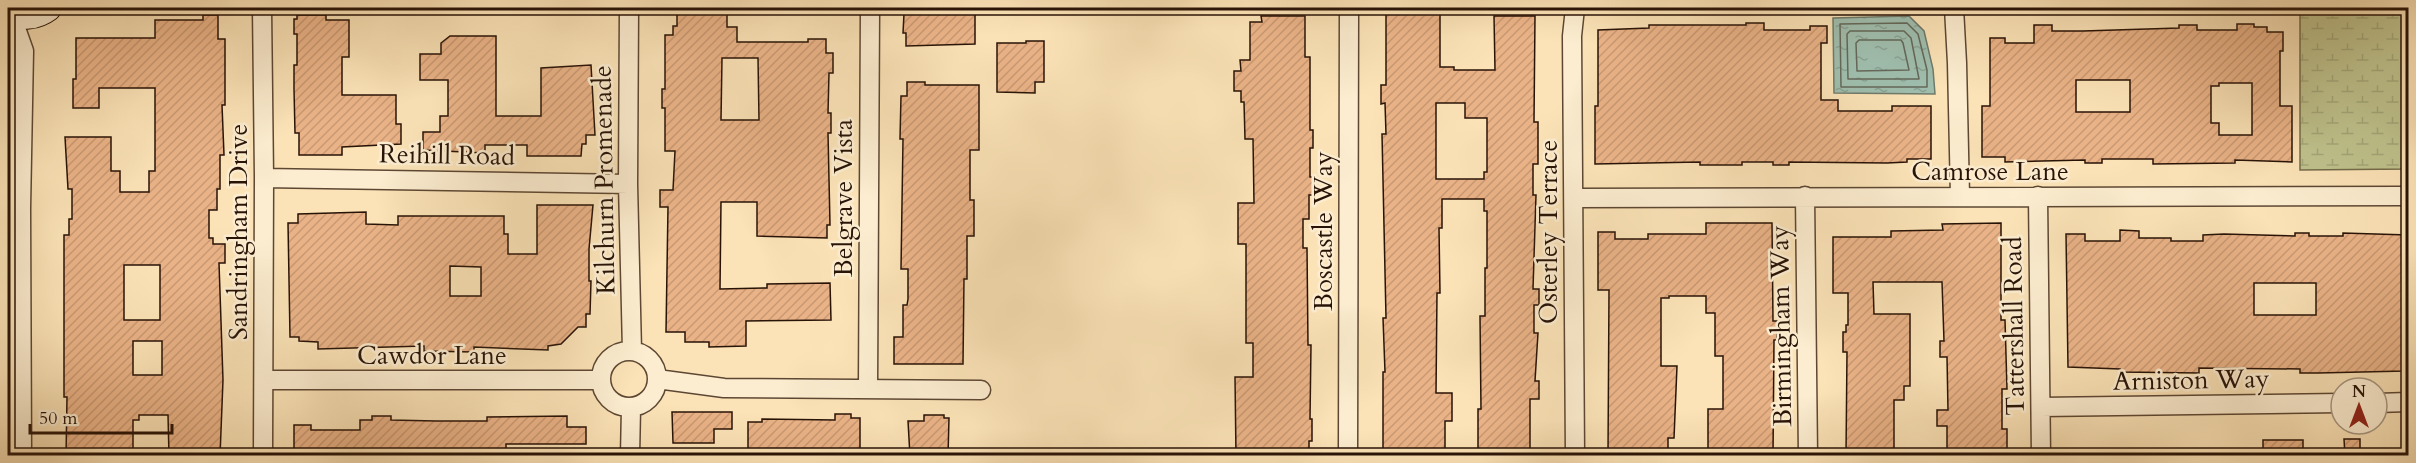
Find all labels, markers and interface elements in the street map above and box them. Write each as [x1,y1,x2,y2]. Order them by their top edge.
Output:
street label: Kilchurn Promenade [585,65,623,295]
street label: Belgrave Vista [826,119,861,277]
street label: Sandringham Drive [221,124,256,340]
street label: Reihill Road [379,136,515,174]
street label: Osterley Terrace [1531,140,1566,324]
street label: Boscastle Way [1306,151,1341,311]
street label: Camrose Lane [1911,154,2069,189]
street label: Birmingham Way [1762,225,1800,427]
street label: Tattershall Road [1995,236,2033,416]
street label: Cawdor Lane [357,338,507,373]
street label: Arniston Way [2112,361,2270,399]
north arrow [2329,376,2389,436]
text: N [2352,381,2366,403]
scale bar [30,397,172,435]
text: 50 m [39,406,78,431]

